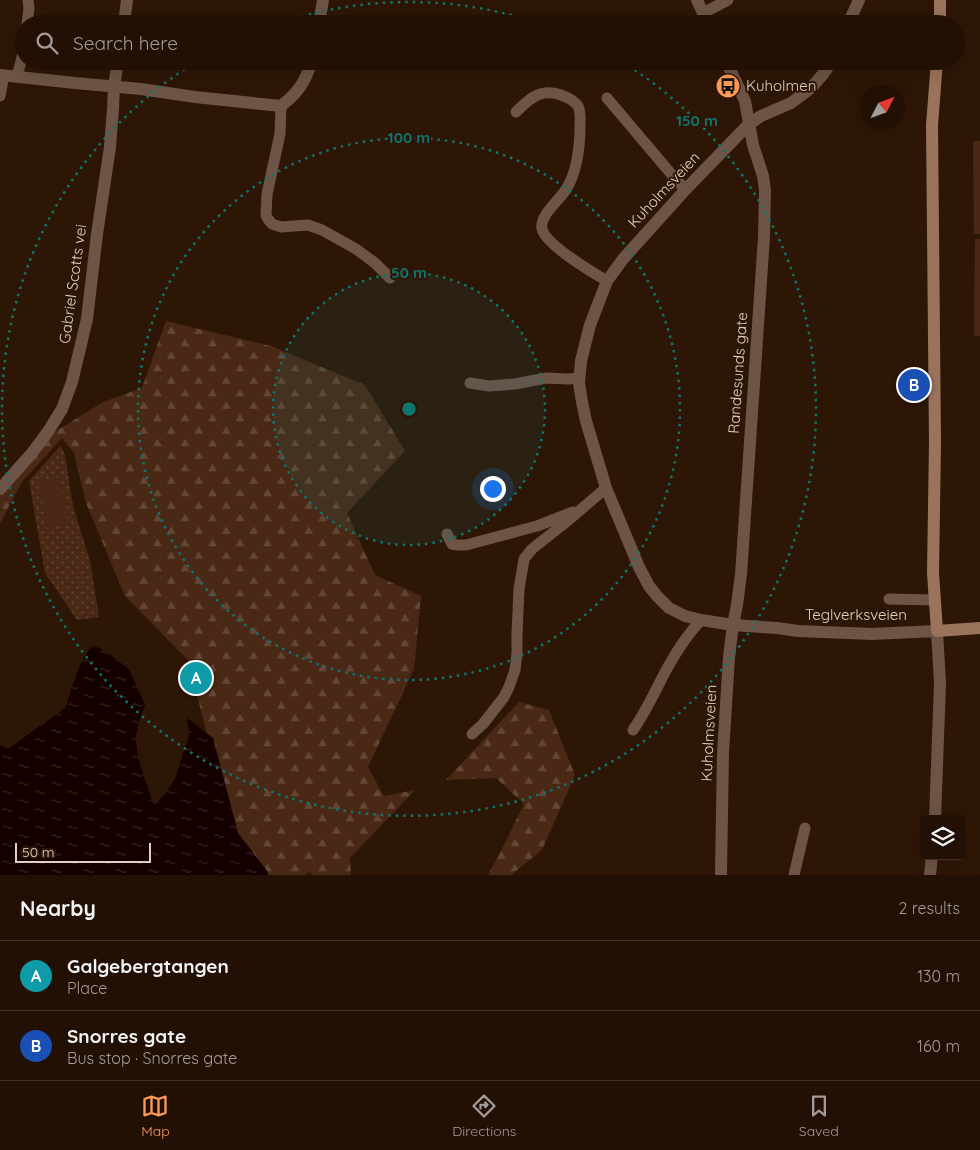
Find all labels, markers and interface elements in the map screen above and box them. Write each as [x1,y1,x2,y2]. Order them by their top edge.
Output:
search box [15,15,965,70]
icon: search [33,29,61,57]
text: Search here [73,31,178,55]
bus stop icon: Kuholmen [715,73,741,99]
place label: Kuholmen [746,76,816,95]
north arrow [860,85,905,130]
text: 150 m [676,111,718,130]
text: 100 m [388,128,430,147]
street label: Kuholmsveien [624,148,704,232]
street label: Gabriel Scotts vei [55,223,90,345]
text: 50 m [391,263,427,282]
street label: Randesunds gate [724,312,751,434]
pin: B [898,366,930,404]
centre of rings [400,400,418,418]
your location [480,476,506,502]
street label: Teglverksveien [805,605,907,624]
pin: A [180,659,212,697]
street label: Kuholmsveien [696,684,721,782]
map controls [920,815,965,860]
button: layers [920,815,965,860]
scale bar [15,840,151,863]
text: 50 m [22,843,55,861]
text: Nearby [20,895,96,921]
text: 2 results [898,898,960,918]
text: Galgebergtangen [67,954,229,978]
text: A [31,966,41,986]
text: 130 m [917,966,960,986]
text: Place [67,978,107,998]
text: Snorres gate [67,1024,186,1048]
text: B [31,1036,41,1056]
text: 160 m [917,1036,960,1056]
text: Bus stop · Snorres gate [67,1048,237,1068]
tab: Map [141,1092,170,1140]
tab: Directions [452,1092,516,1140]
tab: Saved [799,1092,839,1140]

